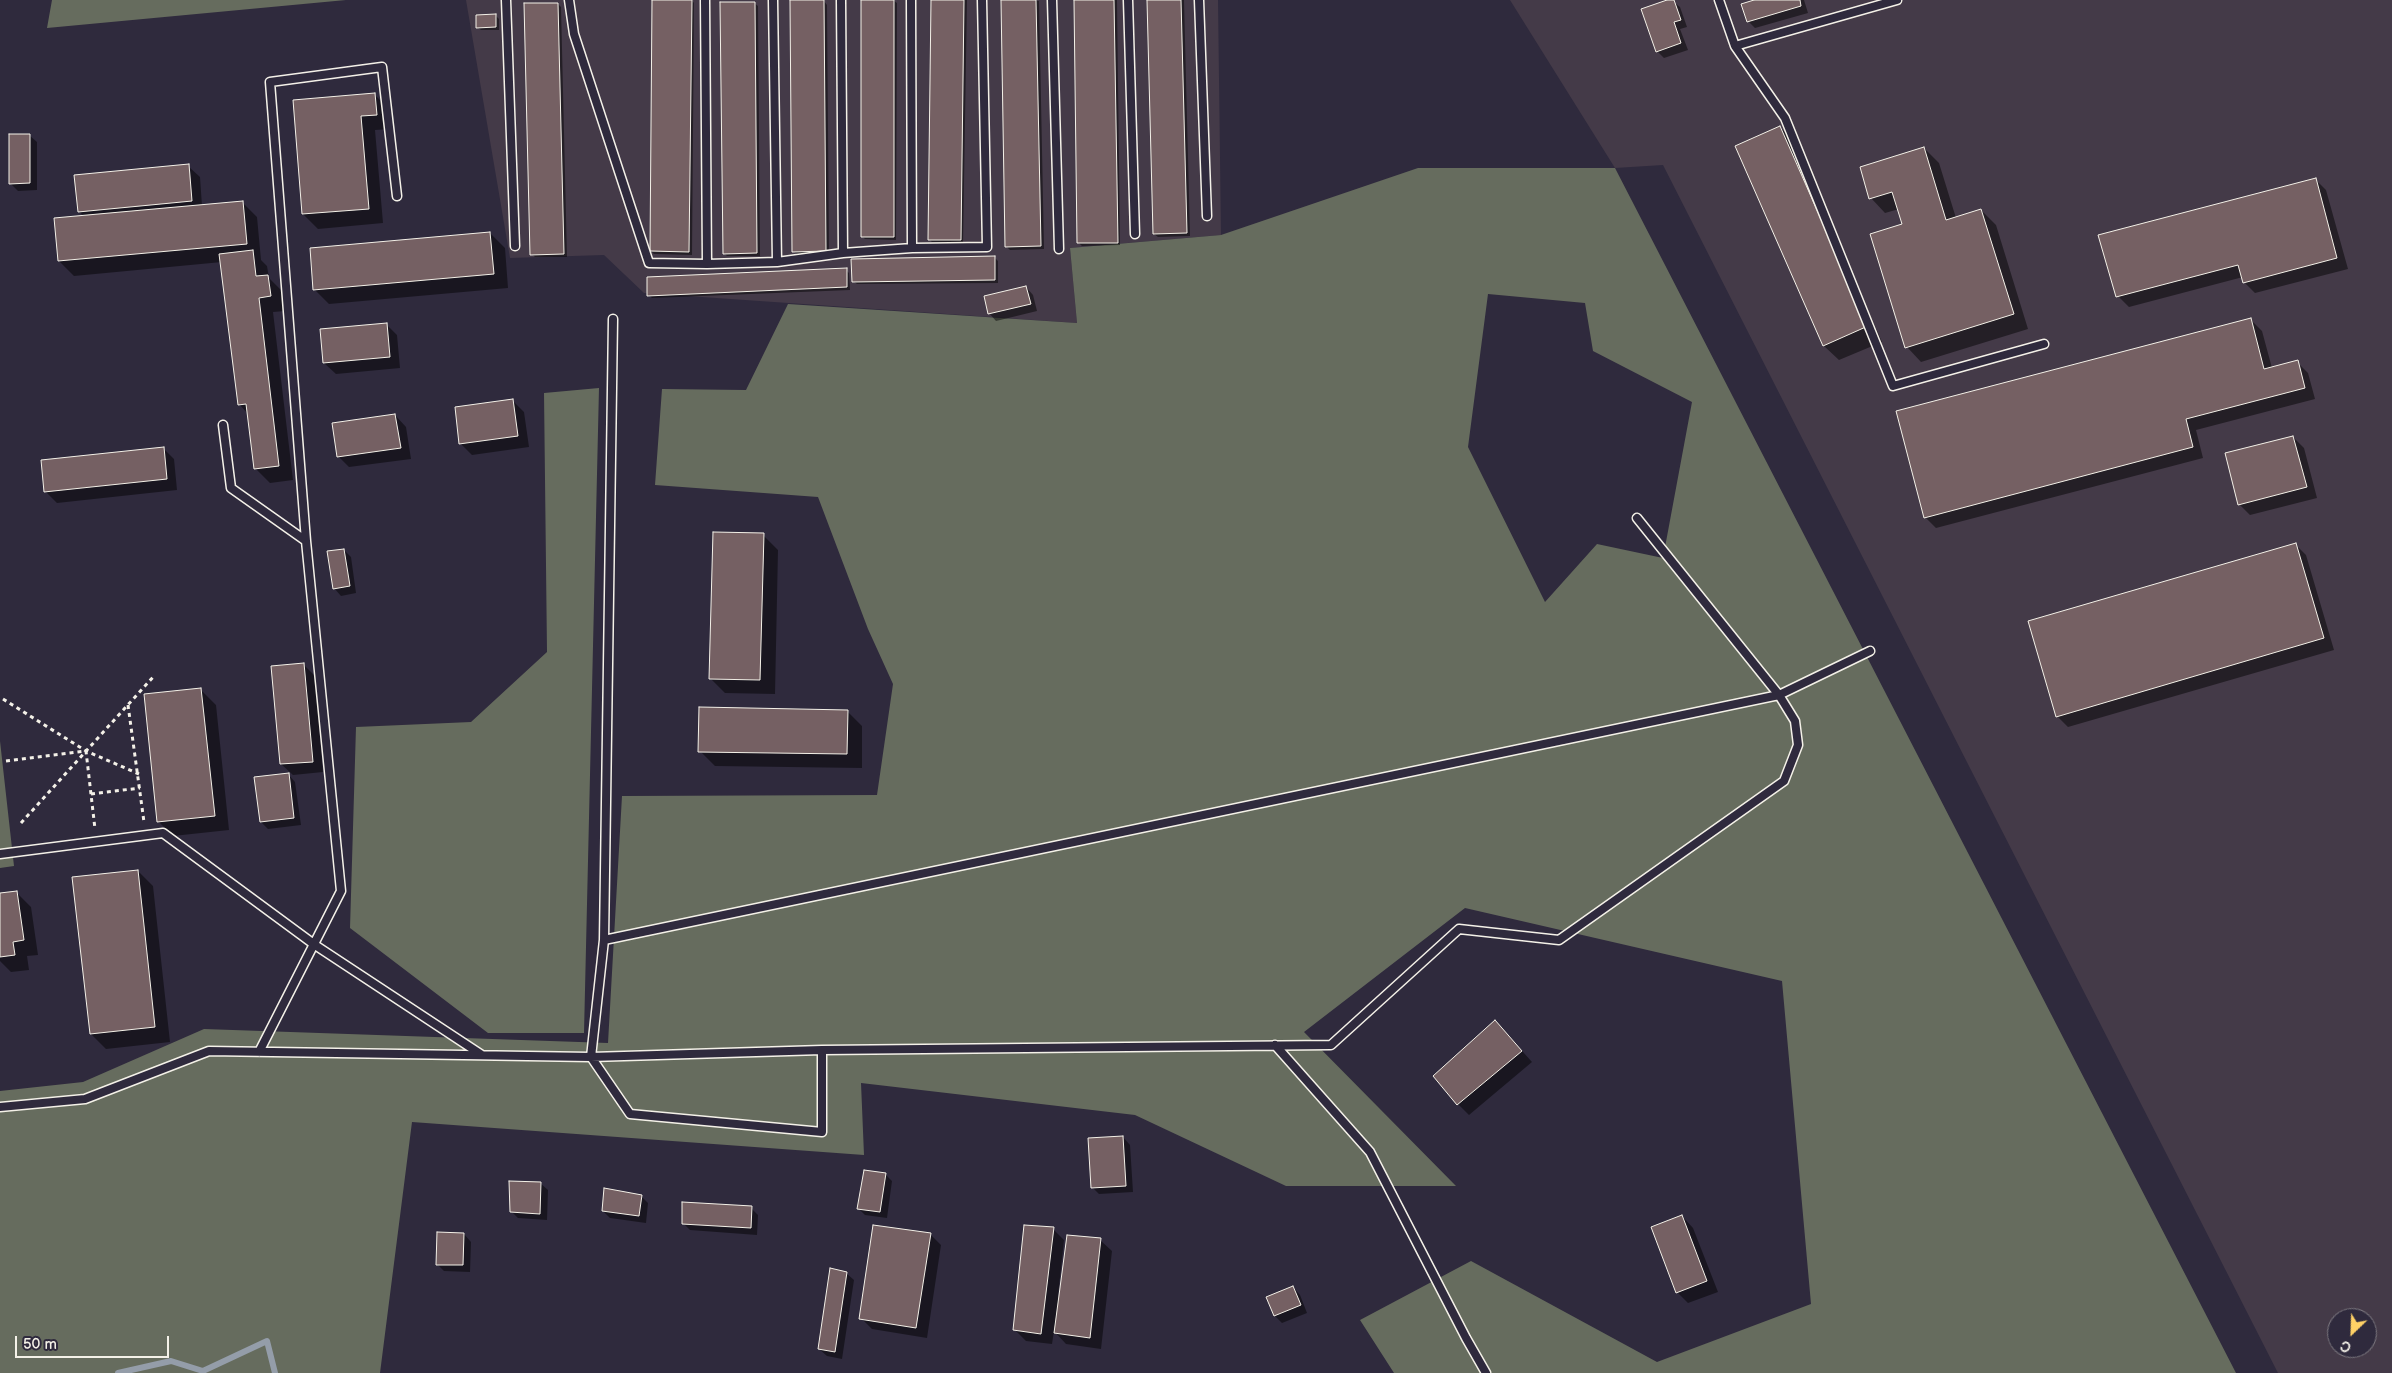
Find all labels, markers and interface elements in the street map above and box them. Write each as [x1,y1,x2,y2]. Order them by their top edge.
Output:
north arrow [2327,1308,2377,1358]
scale bar [18,1326,171,1358]
text: 50 m [23,1335,57,1354]
text: С [2338,1337,2354,1356]

